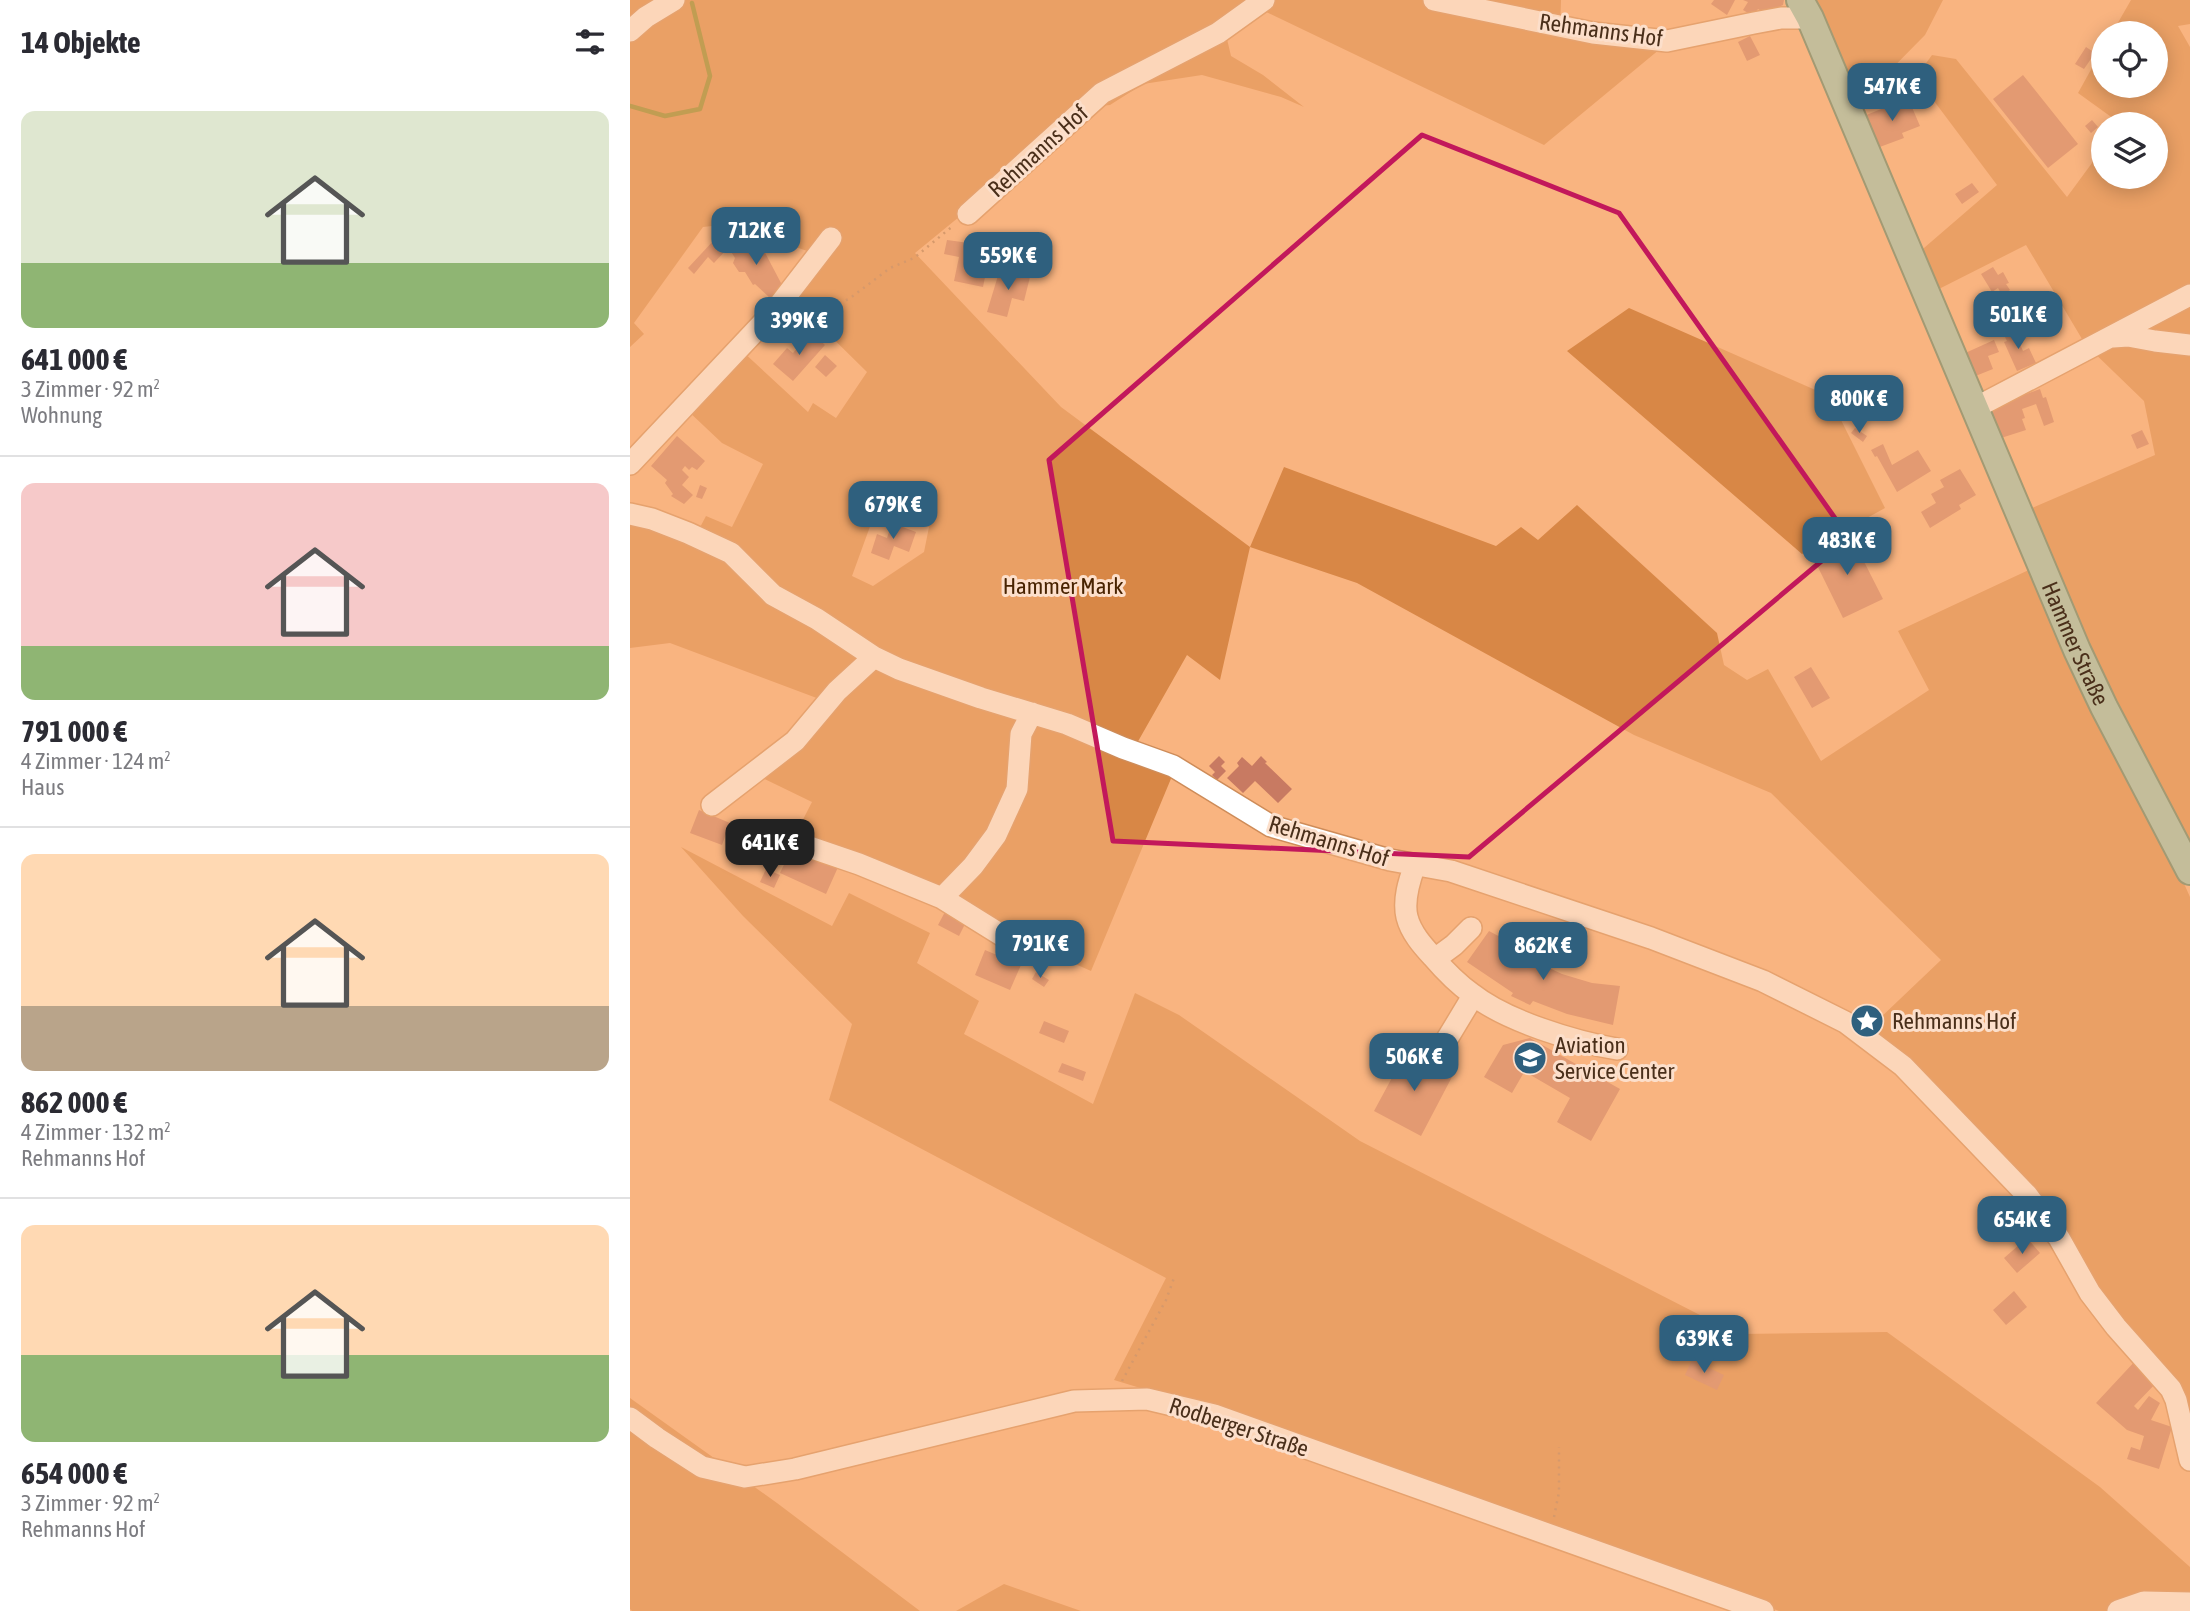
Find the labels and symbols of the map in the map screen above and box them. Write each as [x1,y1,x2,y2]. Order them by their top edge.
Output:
street label: Rehmanns Hof [1538,8,1664,52]
pin: 547K € [1835,64,1949,123]
street label: Rehmanns Hof [983,100,1093,202]
pin: 712K € [699,208,813,267]
pin: 559K € [951,232,1065,292]
pin: 501K € [1961,292,2075,351]
pin: 399K € [742,298,856,357]
pin: 800K € [1802,376,1916,435]
pin: 679K € [836,482,950,541]
pin: 483K € [1790,518,1904,577]
park label: Hammer Mark [1003,573,1123,599]
street label: Hammer Straße [2037,578,2114,709]
street label: Rehmanns Hof [1266,810,1392,872]
pin: 641K € [713,820,827,879]
pin: 791K € [983,920,1097,980]
pin: 862K € [1486,922,1600,982]
place icon: Rehmanns Hof [1848,1002,1886,1040]
place label: Rehmanns Hof [1892,1008,2016,1034]
place label: Aviation Service Center [1555,1032,1676,1084]
pin: 506K € [1357,1034,1471,1093]
school or university icon: Aviation Service Center [1511,1039,1549,1077]
pin: 654K € [1965,1196,2079,1256]
pin: 639K € [1647,1316,1761,1375]
street label: Rodberger Straße [1166,1392,1312,1462]

